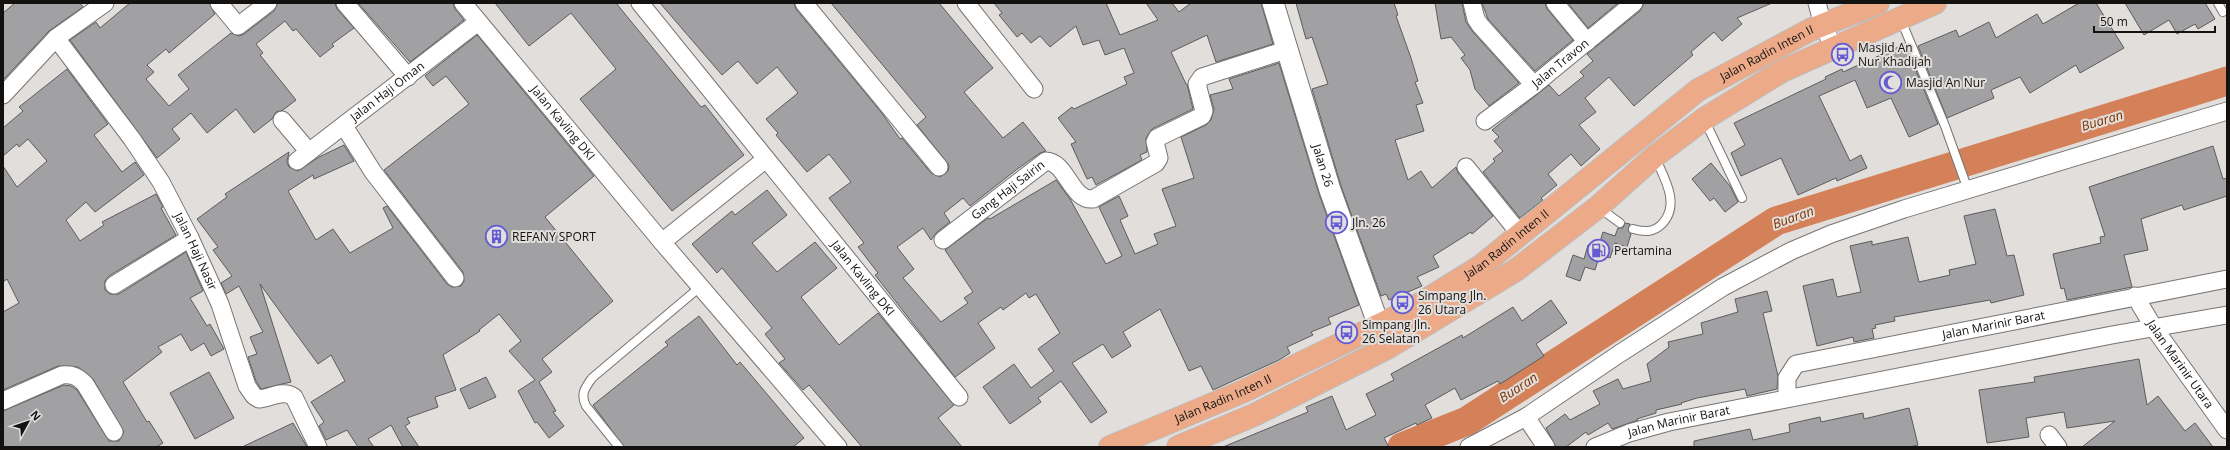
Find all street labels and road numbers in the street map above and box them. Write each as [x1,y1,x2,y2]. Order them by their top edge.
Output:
street label: Jalan Radin Inten II [1716,21,1816,85]
street label: Jalan Travon [1527,35,1592,92]
street label: Jalan Haji Oman [346,57,428,126]
street label: Jalan Kavling DKI [526,81,599,164]
street label: Jalan 26 [1308,141,1338,189]
street label: Gang Haji Sairin [967,156,1048,223]
street label: Jalan Radin Inten II [1460,205,1552,283]
street label: Jalan Haji Nasir [170,209,222,293]
street label: Jalan Kavling DKI [827,236,899,319]
street label: Jalan Marinir Barat [1940,306,2046,343]
street label: Jalan Marinir Utara [2143,316,2218,412]
street label: Jalan Radin Inten II [1171,370,1274,427]
street label: Jalan Marinir Barat [1625,401,1731,441]

